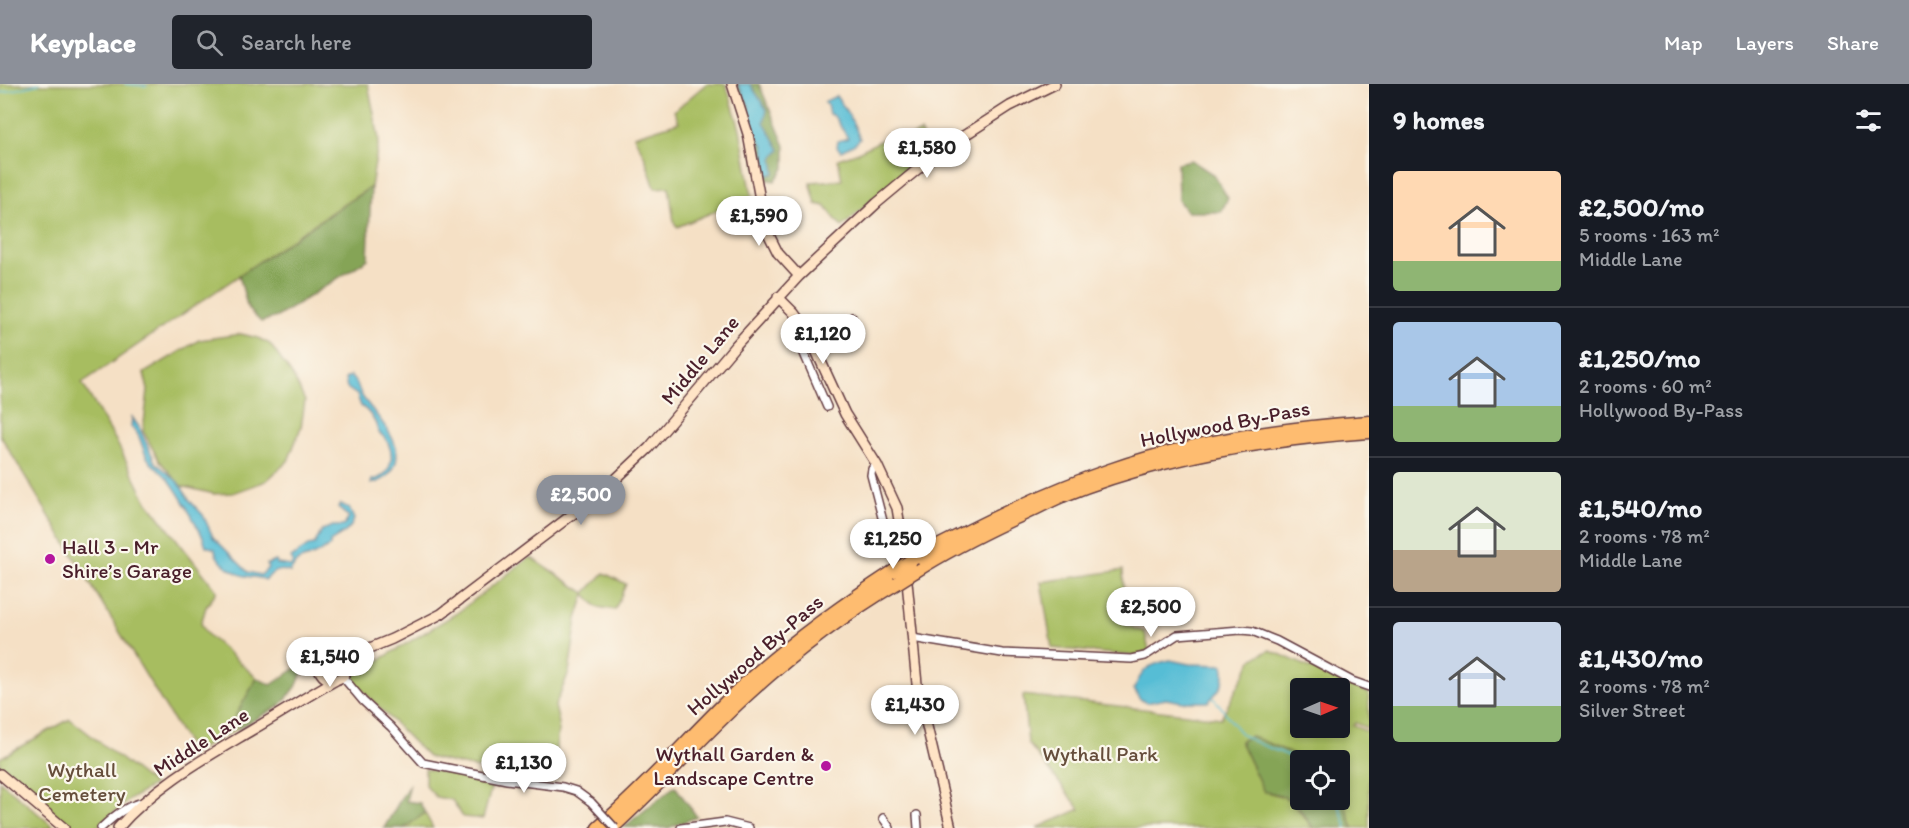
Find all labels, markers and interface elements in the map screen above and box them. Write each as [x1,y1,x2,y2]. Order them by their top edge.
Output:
search box [172,15,592,69]
text: Keyplace [30,25,136,59]
icon: search [193,26,226,59]
text: Search here [241,29,352,56]
text: Map [1664,30,1703,55]
text: Layers [1736,30,1794,55]
text: Share [1827,30,1879,55]
text: 9 homes [1393,104,1485,136]
icon: filters [1852,104,1885,137]
pin: £1,580 [878,128,976,179]
text: £1,580 [898,135,956,159]
text: £2,500/mo [1579,191,1704,223]
icon: home [1441,195,1513,267]
pin: £1,590 [710,196,808,247]
text: £1,590 [730,203,788,227]
text: 5 rooms · 163 m² [1579,223,1720,247]
text: Middle Lane [1579,247,1683,271]
street label: Middle Lane [655,310,744,409]
pin: £1,120 [774,314,872,365]
text: £1,120 [795,321,851,345]
text: £1,250/mo [1579,342,1700,374]
icon: home [1441,346,1513,418]
text: 2 rooms · 60 m² [1579,374,1712,398]
street label: Hollywood By-Pass [1138,395,1312,452]
text: Hollywood By-Pass [1579,398,1743,422]
pin: £2,500 [532,475,630,526]
text: £2,500 [550,482,612,506]
text: £1,540/mo [1579,492,1702,524]
icon: home [1441,496,1513,568]
pin: £1,250 [844,519,942,570]
text: 2 rooms · 78 m² [1579,524,1710,548]
text: £1,250 [864,526,922,550]
place label: Hall 3 - Mr Shire’s Garage [62,534,192,583]
text: Middle Lane [1579,548,1683,572]
marker: Hall 3 - Mr Shire’s Garage [43,552,57,566]
pin: £2,500 [1102,587,1200,638]
street label: Hollywood By-Pass [681,589,828,721]
text: £2,500 [1120,594,1182,618]
pin: £1,540 [281,637,379,688]
text: £1,430/mo [1579,642,1703,674]
text: £1,540 [300,644,360,668]
icon: home [1441,646,1513,718]
text: 2 rooms · 78 m² [1579,674,1710,698]
north arrow [1290,678,1350,738]
map controls [1290,678,1350,810]
pin: £1,430 [866,685,964,736]
text: £1,430 [885,692,945,716]
text: Silver Street [1579,698,1685,722]
street label: Middle Lane [148,701,253,782]
place label: Wythall Garden & Landscape Centre [653,741,814,790]
park label: Wythall Park [1042,741,1158,766]
pin: £1,130 [475,743,573,794]
text: £1,130 [495,750,553,774]
button: locate [1290,750,1350,810]
park label: Wythall Cemetery [38,757,126,806]
marker: Wythall Garden & Landscape Centre [819,759,833,773]

